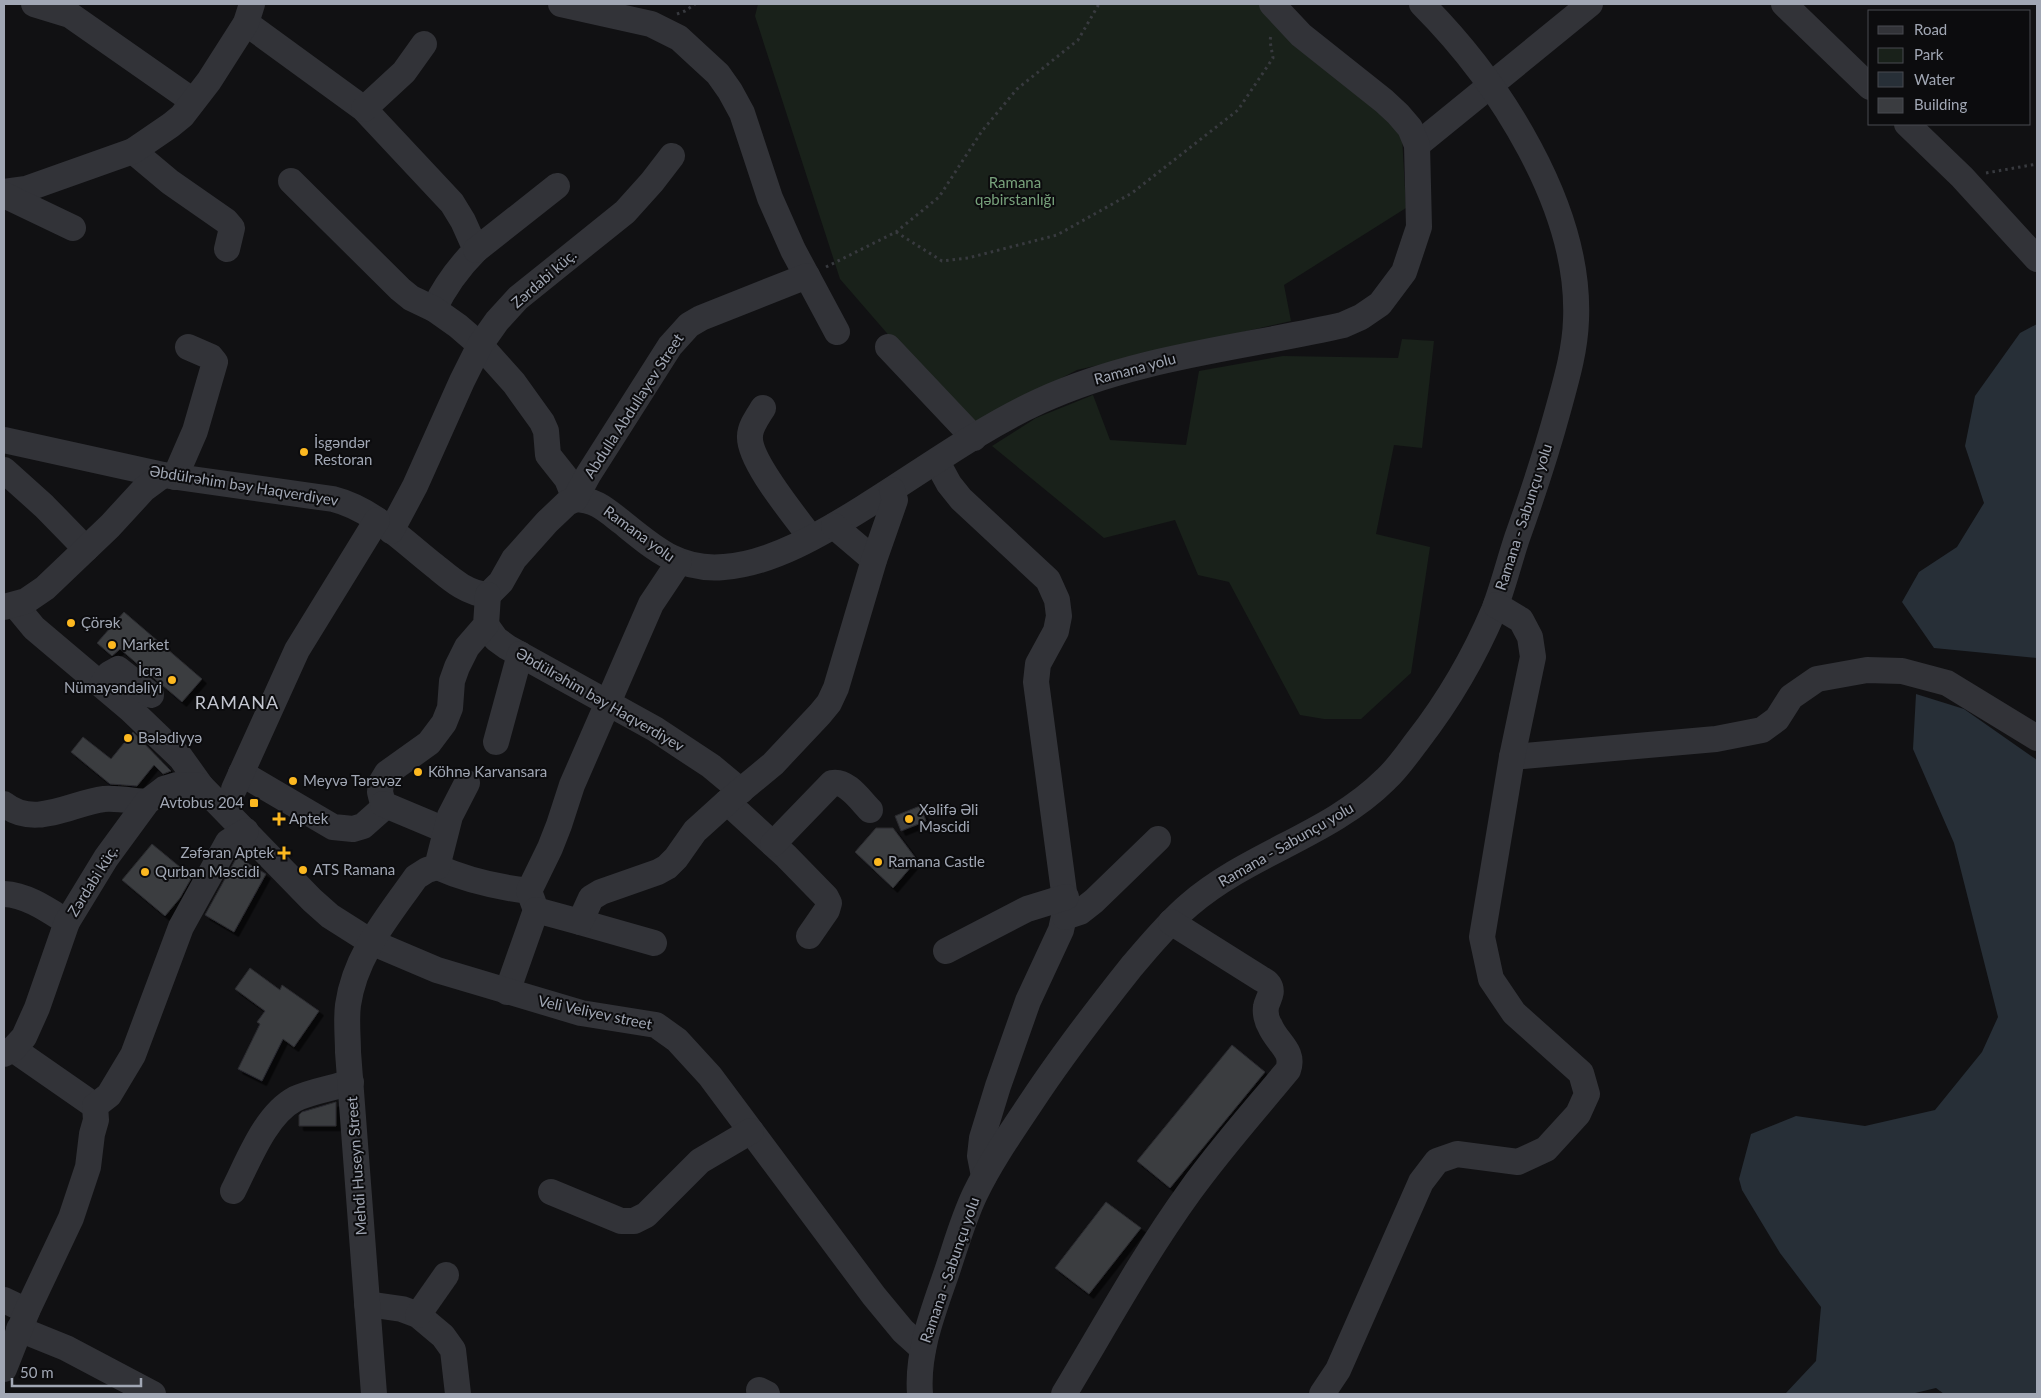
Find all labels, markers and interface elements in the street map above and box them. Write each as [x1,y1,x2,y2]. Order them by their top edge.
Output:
legend [1868,10,2031,125]
text: Road [1914,20,1947,38]
text: Park [1914,45,1944,63]
text: Water [1914,70,1955,88]
text: Building [1914,95,1967,113]
park label: Ramana qəbirstanlığı [975,173,1055,208]
street label: Zərdabi küç. [507,245,580,311]
street label: Abdulla Abdullayev Street [580,329,687,481]
street label: Ramana yolu [1092,349,1178,388]
place label: İsgəndər Restoran [314,433,372,468]
street label: Ramana - Sabunçu yolu [1491,441,1555,592]
marker: İsgəndər Restoran [298,446,310,458]
street label: Əbdülrəhim bəy Haqverdiyev [148,461,340,509]
street label: Ramana yolu [600,501,679,565]
place label: Çörək [81,613,121,631]
marker: Çörək [65,617,77,629]
place label: Market [122,635,170,653]
marker: Market [106,639,118,651]
street label: Əbdülrəhim bəy Haqverdiyev [513,644,688,755]
place label: İcra Nümayəndəliyi [64,661,162,696]
marker: İcra Nümayəndəliyi [166,674,178,686]
district label: RAMANA [195,691,279,713]
place label: Bələdiyyə [138,728,202,746]
marker: Bələdiyyə [122,732,134,744]
place label: Köhnə Karvansara [428,762,547,780]
marker: Köhnə Karvansara [412,766,424,778]
place label: Meyvə Tərəvəz [303,771,402,789]
marker: Meyvə Tərəvəz [287,775,299,787]
place label: Avtobus 204 [160,793,244,811]
marker: Avtobus 204 [248,797,260,809]
street label: Ramana - Sabunçu yolu [1215,798,1356,890]
place label: Xəlifə Əli Məscidi [919,800,978,835]
place label: Aptek [289,809,329,827]
marker: Aptek [273,813,285,825]
marker: Xəlifə Əli Məscidi [903,813,915,825]
street label: Zərdabi küç. [63,842,121,919]
place label: Zəfəran Aptek [180,843,274,861]
marker: Zəfəran Aptek [278,847,290,859]
place label: Ramana Castle [888,852,985,870]
marker: Ramana Castle [872,856,884,868]
place label: ATS Ramana [313,860,395,878]
place label: Qurban Məscidi [155,862,260,880]
marker: ATS Ramana [297,864,309,876]
marker: Qurban Məscidi [139,866,151,878]
street label: Veli Veliyev street [537,991,654,1033]
street label: Mehdi Huseyn Street [342,1095,370,1236]
street label: Ramana - Sabunçu yolu [916,1194,982,1345]
scale bar [12,1356,141,1388]
text: 50 m [20,1363,54,1381]

